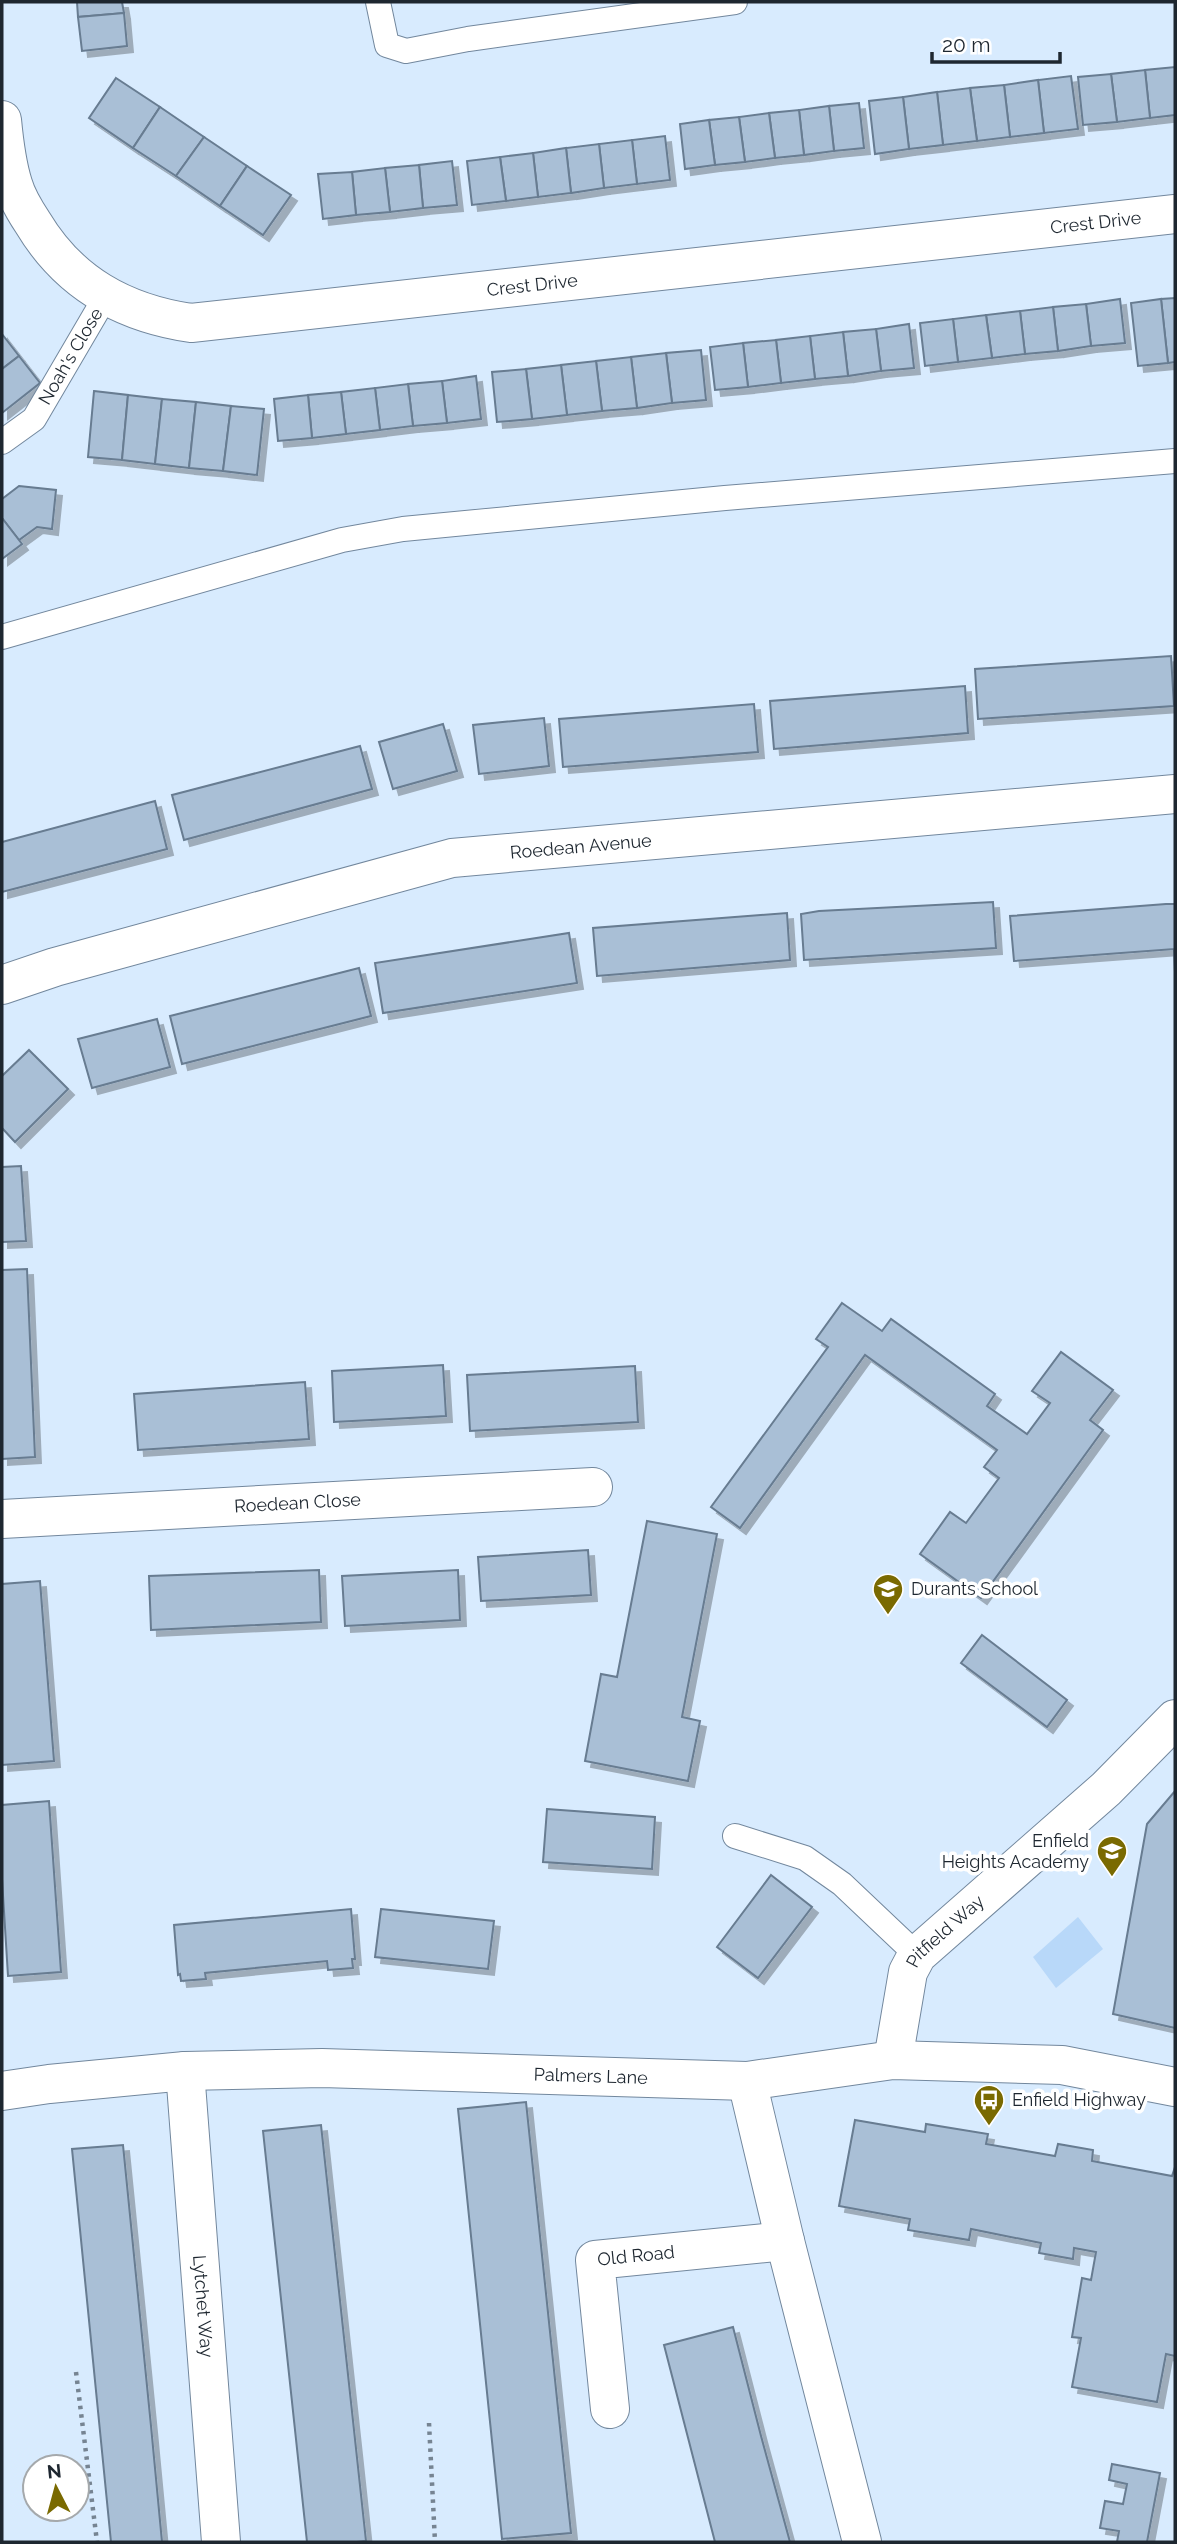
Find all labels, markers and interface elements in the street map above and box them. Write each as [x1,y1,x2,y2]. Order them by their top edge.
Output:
scale bar [932,21,1060,65]
text: 20 m [942,32,990,57]
street label: Crest Drive [1049,207,1143,238]
street label: Crest Drive [486,269,579,300]
street label: Noah's Close [34,304,107,408]
street label: Roedean Avenue [509,829,653,863]
street label: Roedean Close [234,1489,362,1516]
school or university icon: Durants School [871,1572,905,1616]
place label: Durants School [911,1578,1038,1599]
place label: Enfield Heights Academy [942,1830,1089,1872]
school or university icon: Enfield Heights Academy [1095,1834,1129,1878]
street label: Pitfield Way [901,1890,988,1971]
street label: Palmers Lane [533,2063,648,2088]
bus stop icon: Enfield Highway [972,2083,1006,2127]
place label: Enfield Highway [1012,2089,1146,2110]
street label: Old Road [596,2241,676,2270]
street label: Lytchet Way [189,2254,218,2359]
north arrow [21,2453,91,2523]
text: N [46,2459,63,2483]

